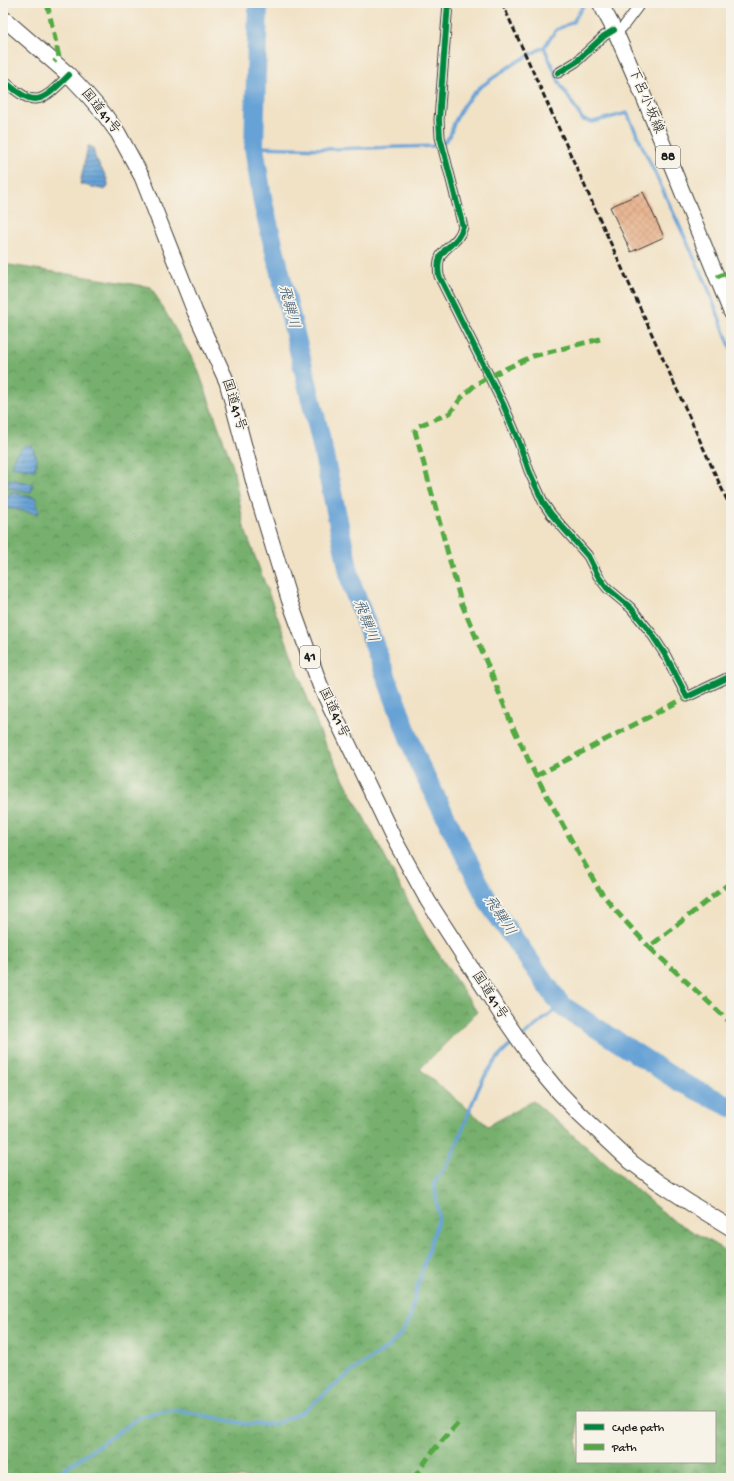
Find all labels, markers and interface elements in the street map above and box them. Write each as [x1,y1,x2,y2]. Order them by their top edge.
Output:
street label: 下呂小坂線 [624,65,666,137]
street label: 国道41号 [76,86,124,138]
road number: 88 [656,146,680,168]
water label: 飛騨川 [274,283,302,331]
street label: 国道41号 [217,377,249,433]
water label: 飛騨川 [349,597,381,645]
road number: 41 [300,646,320,668]
street label: 国道41号 [314,685,352,741]
water label: 飛騨川 [479,892,519,940]
street label: 国道41号 [467,969,511,1023]
legend [576,1411,716,1463]
text: Cycle path [612,1422,665,1436]
text: Path [611,1442,637,1456]

